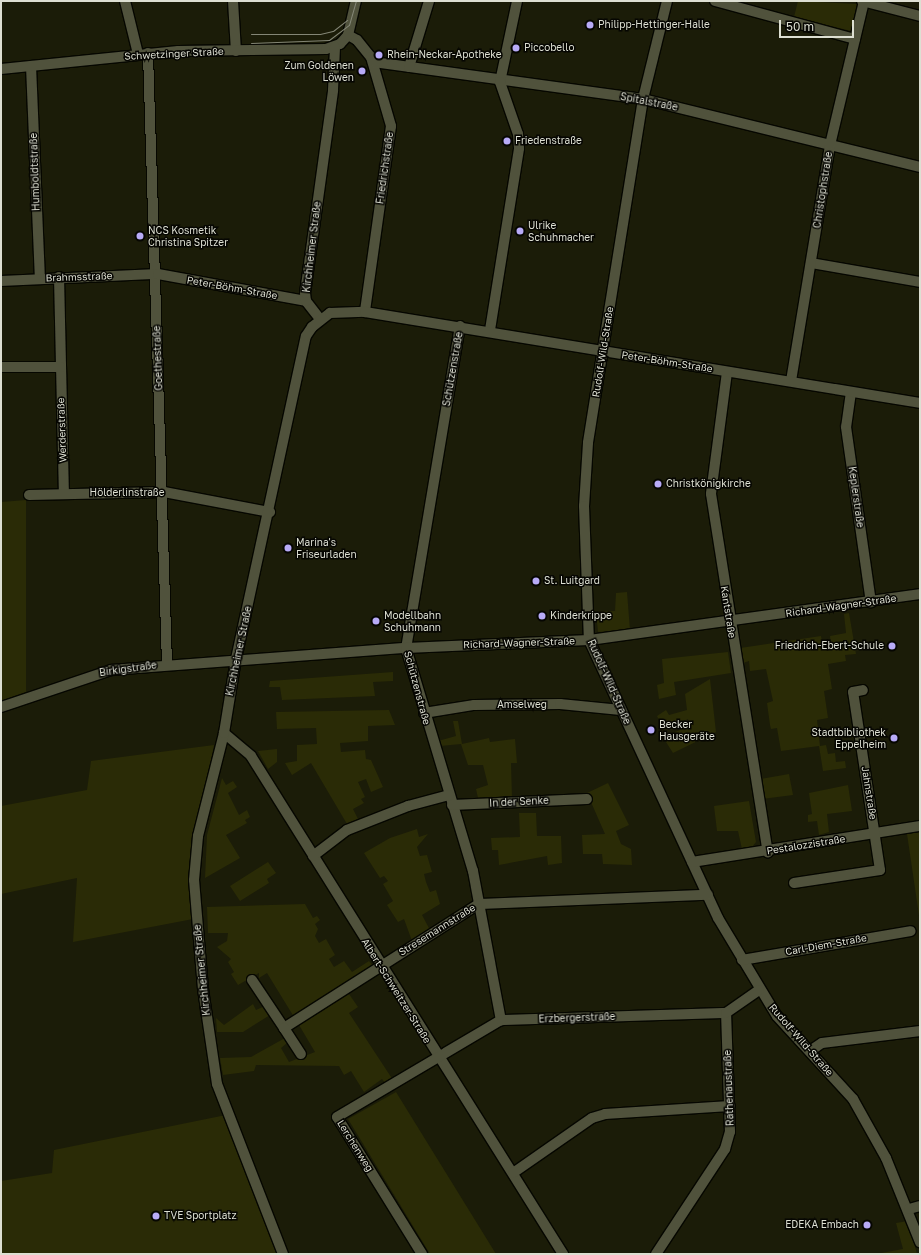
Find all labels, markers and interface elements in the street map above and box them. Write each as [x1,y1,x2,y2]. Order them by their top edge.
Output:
scale bar [781,12,856,38]
place label: Philipp-Hettinger-Halle [598,19,710,31]
text: 50 m [786,19,814,34]
marker: Philipp-Hettinger-Halle [585,20,595,30]
place label: Piccobello [524,42,574,54]
marker: Piccobello [511,43,521,53]
street label: Schwetzinger Straße [124,45,224,63]
place label: Rhein-Neckar-Apotheke [387,49,502,61]
marker: Rhein-Neckar-Apotheke [374,50,384,60]
place label: Zum Goldenen Löwen [285,59,354,82]
marker: Zum Goldenen Löwen [357,66,367,76]
street label: Spitalstraße [619,91,679,113]
street label: Friedrichstraße [374,131,396,205]
street label: Humboldtstraße [28,133,42,211]
place label: Friedenstraße [515,135,582,147]
marker: Friedenstraße [502,136,512,146]
street label: Christophstraße [811,151,835,229]
street label: Kirchheimer Straße [300,201,324,293]
place label: Ulrike Schuhmacher [528,219,594,242]
place label: NCS Kosmetik Christina Spitzer [148,224,228,248]
marker: Ulrike Schuhmacher [515,226,525,236]
marker: NCS Kosmetik Christina Spitzer [135,231,145,241]
street label: Brahmsstraße [45,270,113,284]
street label: Peter-Böhm-Straße [186,274,278,302]
street label: Rudolf-Wild-Straße [590,306,616,398]
street label: Goethestraße [151,325,165,391]
street label: Schützenstraße [441,331,465,407]
street label: Peter-Böhm-Straße [621,349,713,375]
street label: Werderstraße [55,397,69,463]
street label: Keplerstraße [846,466,866,528]
place label: Christkönigkirche [666,478,751,490]
marker: Christkönigkirche [653,479,663,489]
street label: Hölderlinstraße [90,487,164,499]
place label: Marina's Friseurladen [296,536,357,560]
marker: Marina's Friseurladen [283,543,293,553]
place label: St. Luitgard [544,575,600,587]
marker: St. Luitgard [531,576,541,586]
street label: Kantstraße [718,585,738,639]
street label: Richard-Wagner-Straße [785,592,897,620]
street label: Kirchheimer Straße [224,605,254,697]
place label: Modellbahn Schuhmann [384,609,441,632]
place label: Kinderkrippe [550,610,612,622]
marker: Kinderkrippe [537,611,547,621]
marker: Modellbahn Schuhmann [371,616,381,626]
street label: Richard-Wagner-Straße [463,635,575,651]
street label: Rudolf-Wild-Straße [585,638,633,726]
place label: Friedrich-Ebert-Schule [775,640,884,652]
marker: Friedrich-Ebert-Schule [887,641,897,651]
street label: Schützenstraße [401,650,433,726]
street label: Birkigstraße [98,659,158,679]
street label: Amselweg [497,699,547,711]
place label: Becker Hausgeräte [659,718,715,742]
marker: Becker Hausgeräte [646,725,656,735]
place label: Stadtbibliothek Eppelheim [812,726,886,750]
marker: Stadtbibliothek Eppelheim [889,733,899,743]
street label: Jahnstraße [859,765,879,821]
street label: In der Senke [489,794,549,810]
street label: Pestalozzistraße [766,833,846,857]
street label: Stresemannstraße [396,902,478,958]
street label: Kirchheimer Straße [191,924,213,1016]
street label: Carl-Diem-Straße [784,932,868,958]
street label: Albert-Schweitzer-Straße [359,936,433,1046]
street label: Rudolf-Wild-Straße [766,1001,836,1079]
street label: Erzbergerstraße [538,1011,616,1025]
street label: Rathenaustraße [722,1050,736,1126]
street label: Lerchenweg [334,1118,376,1174]
place label: TVE Sportplatz [164,1210,237,1222]
marker: TVE Sportplatz [151,1211,161,1221]
place label: EDEKA Embach [785,1219,859,1231]
marker: EDEKA Embach [862,1220,872,1230]

